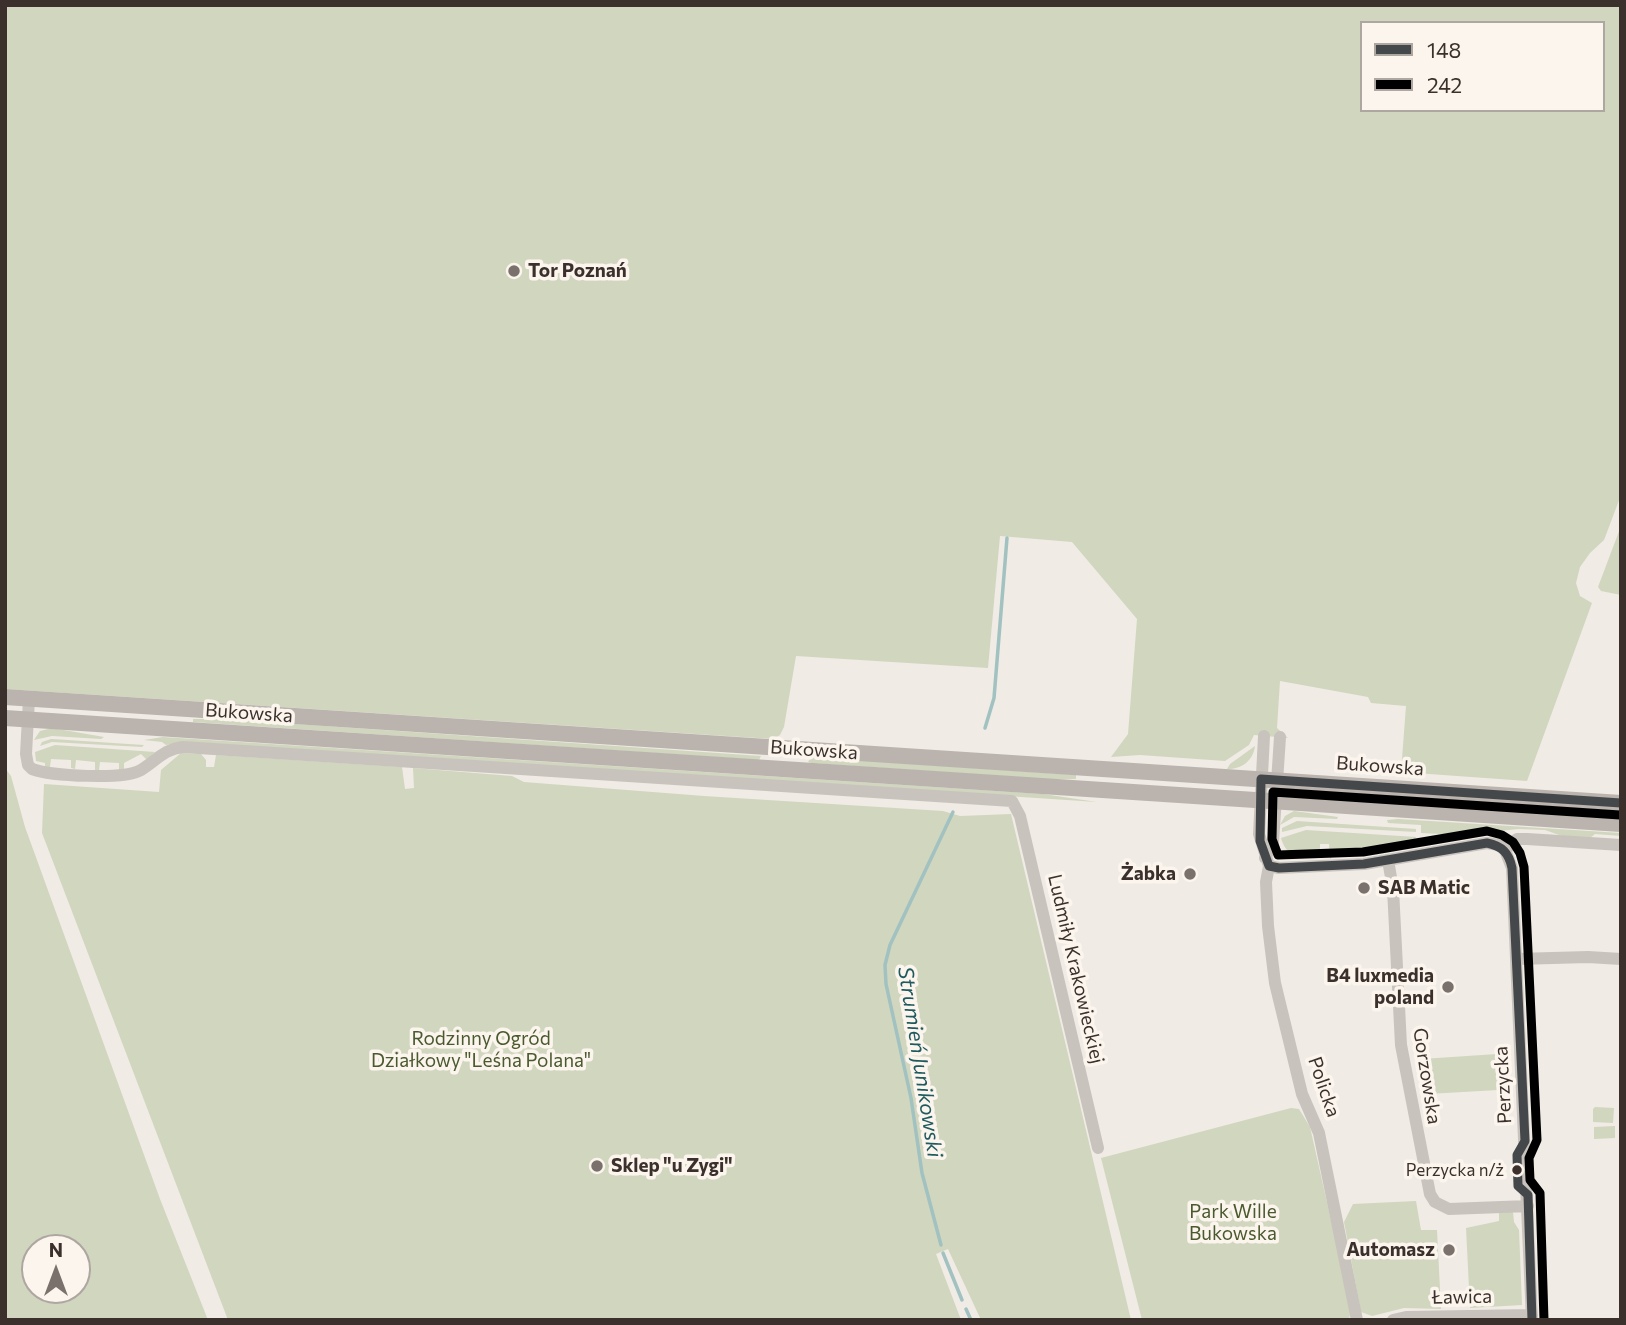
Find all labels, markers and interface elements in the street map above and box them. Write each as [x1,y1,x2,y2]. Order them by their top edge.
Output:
legend [1360,21,1605,112]
text: 148 [1427,37,1461,62]
text: 242 [1427,72,1462,97]
place label: Tor Poznań [528,260,627,282]
marker: Tor Poznań [506,263,522,279]
street label: Bukowska [204,699,294,727]
street label: Bukowska [769,736,859,764]
street label: Bukowska [1335,752,1425,780]
place label: Żabka [1121,863,1176,885]
marker: Żabka [1182,866,1198,882]
street label: Ludmiły Krakowieckiej [1043,872,1109,1066]
place label: SAB Matic [1378,877,1470,899]
marker: SAB Matic [1356,880,1372,896]
water label: Strumień Junikowski [892,965,948,1159]
place label: B4 luxmedia poland [1326,965,1434,1009]
marker: B4 luxmedia poland [1440,979,1456,995]
street label: Gorzowska [1408,1026,1446,1126]
park label: Rodzinny Ogród Działkowy "Leśna Polana" [371,1028,591,1072]
street label: Perzycka [1490,1046,1516,1124]
street label: Policka [1303,1054,1345,1120]
place label: Sklep "u Zygi" [611,1155,733,1177]
marker: Sklep "u Zygi" [589,1158,605,1174]
place label: Perzycka n/ż [1406,1160,1504,1180]
marker: Perzycka n/ż [1510,1163,1524,1177]
park label: Park Wille Bukowska [1189,1201,1277,1245]
north arrow [21,1234,91,1304]
text: N [49,1238,63,1261]
place label: Automasz [1346,1239,1435,1261]
marker: Automasz [1441,1242,1457,1258]
street label: Ławica [1432,1285,1492,1309]

